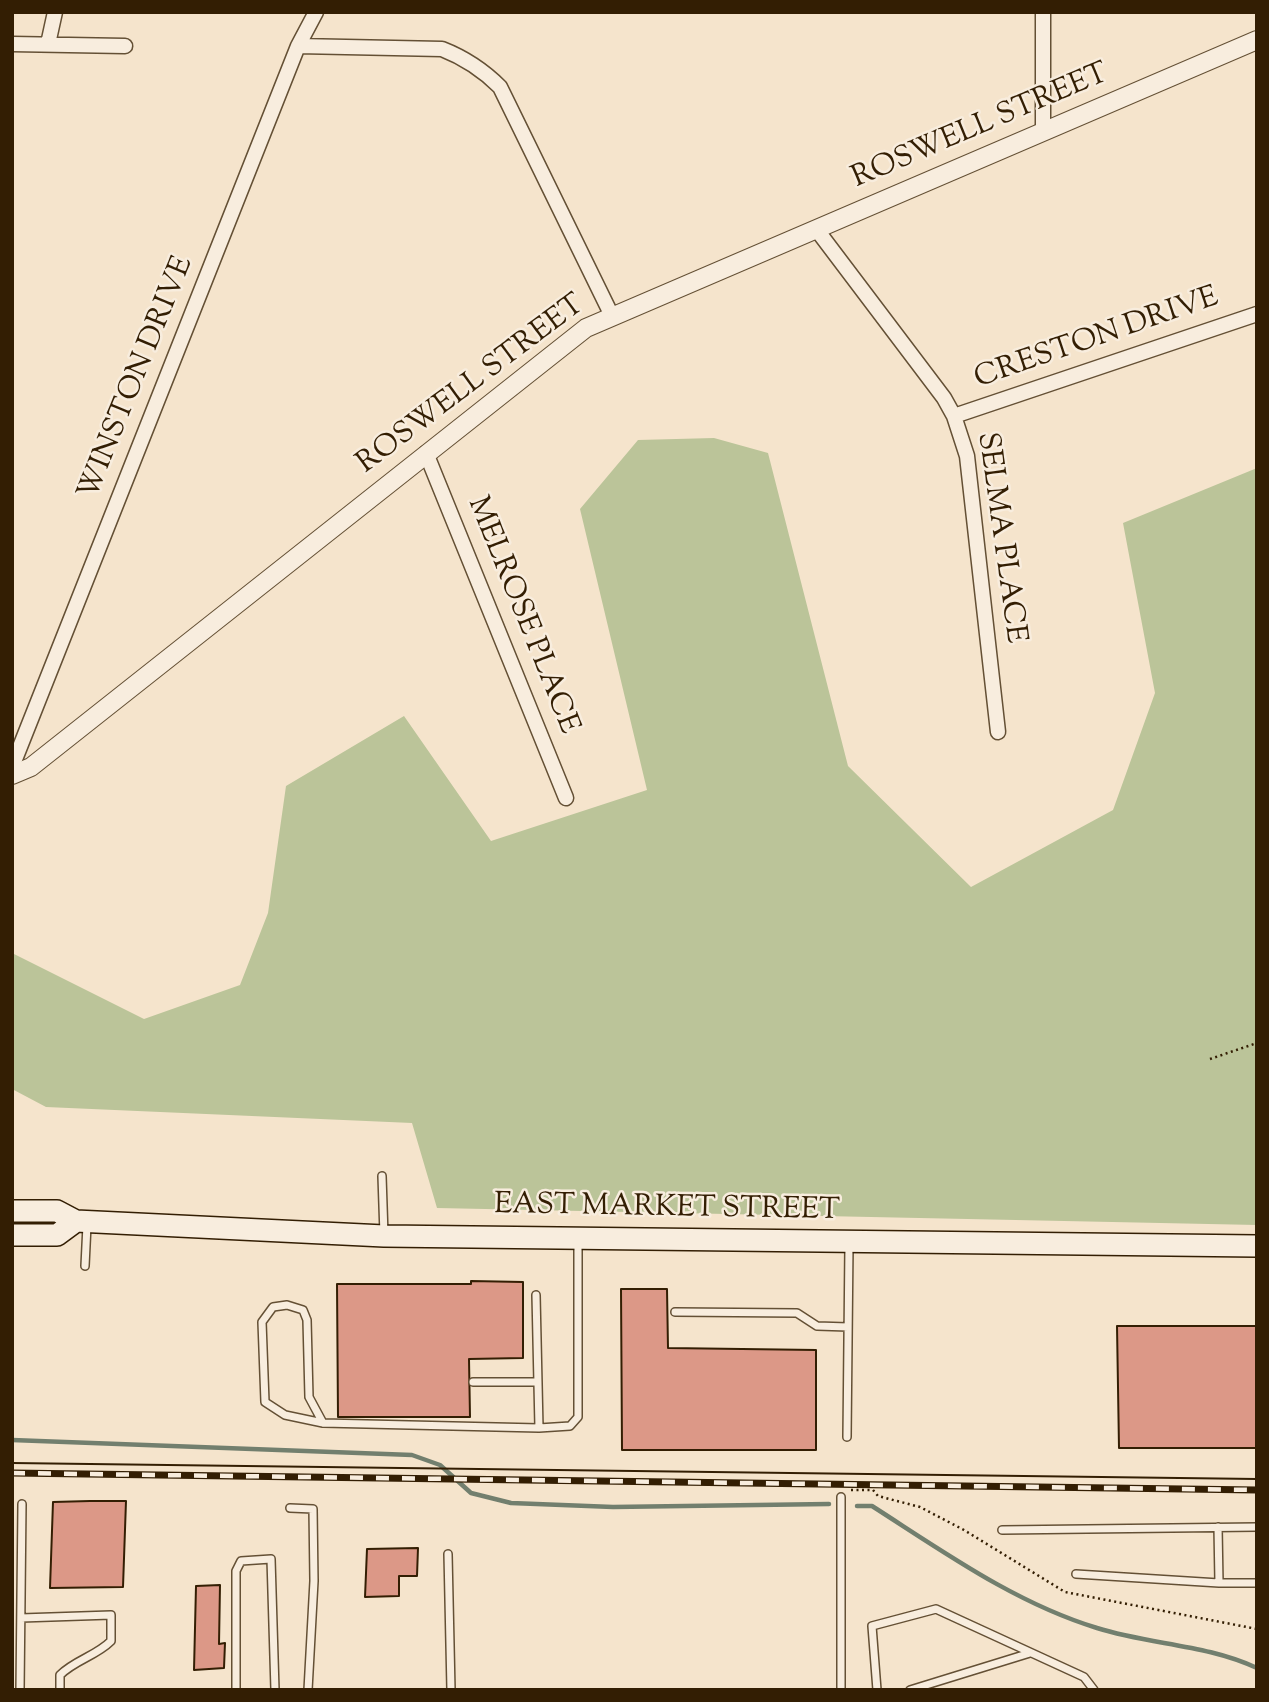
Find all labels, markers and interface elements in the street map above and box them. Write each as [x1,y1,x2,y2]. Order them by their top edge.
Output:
street label: ROSWELL STREET [847,58,1115,198]
street label: WINSTON DRIVE [73,252,203,506]
street label: CRESTON DRIVE [970,281,1224,399]
street label: ROSWELL STREET [351,289,593,483]
street label: SELMA PLACE [966,430,1032,646]
street label: MELROSE PLACE [457,492,585,740]
street label: EAST MARKET STREET [494,1189,840,1231]

